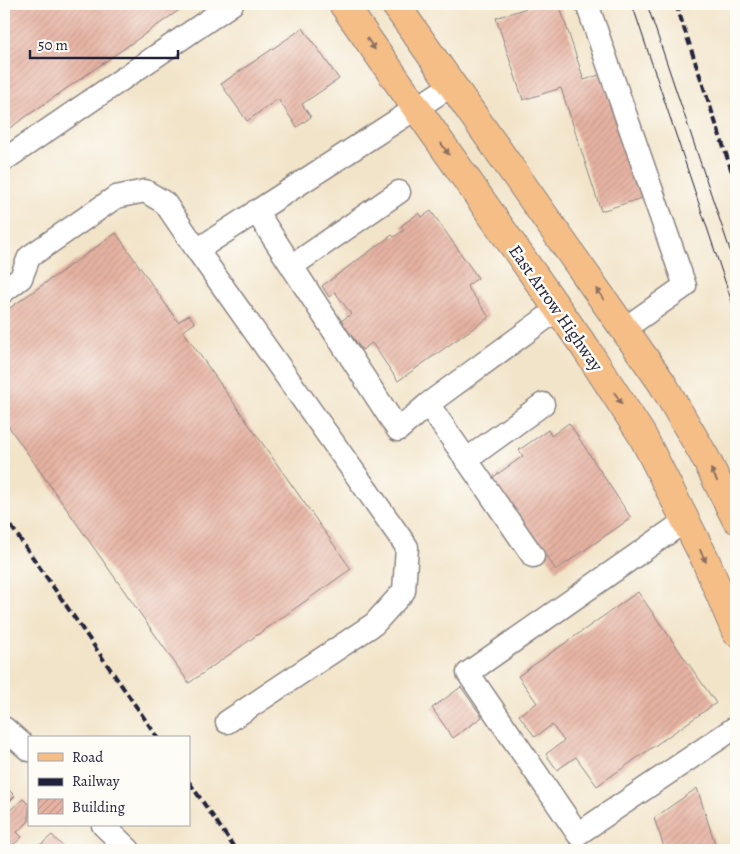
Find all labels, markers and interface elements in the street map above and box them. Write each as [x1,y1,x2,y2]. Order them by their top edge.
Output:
scale bar [30,28,178,60]
text: 50 m [38,35,68,55]
one-way arrow [366,37,376,51]
one-way arrow [440,142,450,156]
street label: East Arrow Highway [503,240,609,377]
one-way arrow [595,287,605,300]
one-way arrow [613,391,622,404]
one-way arrow [710,468,718,482]
one-way arrow [699,549,707,563]
legend [28,736,190,826]
text: Road [72,747,104,767]
text: Railway [72,771,120,791]
text: Building [72,797,125,817]

